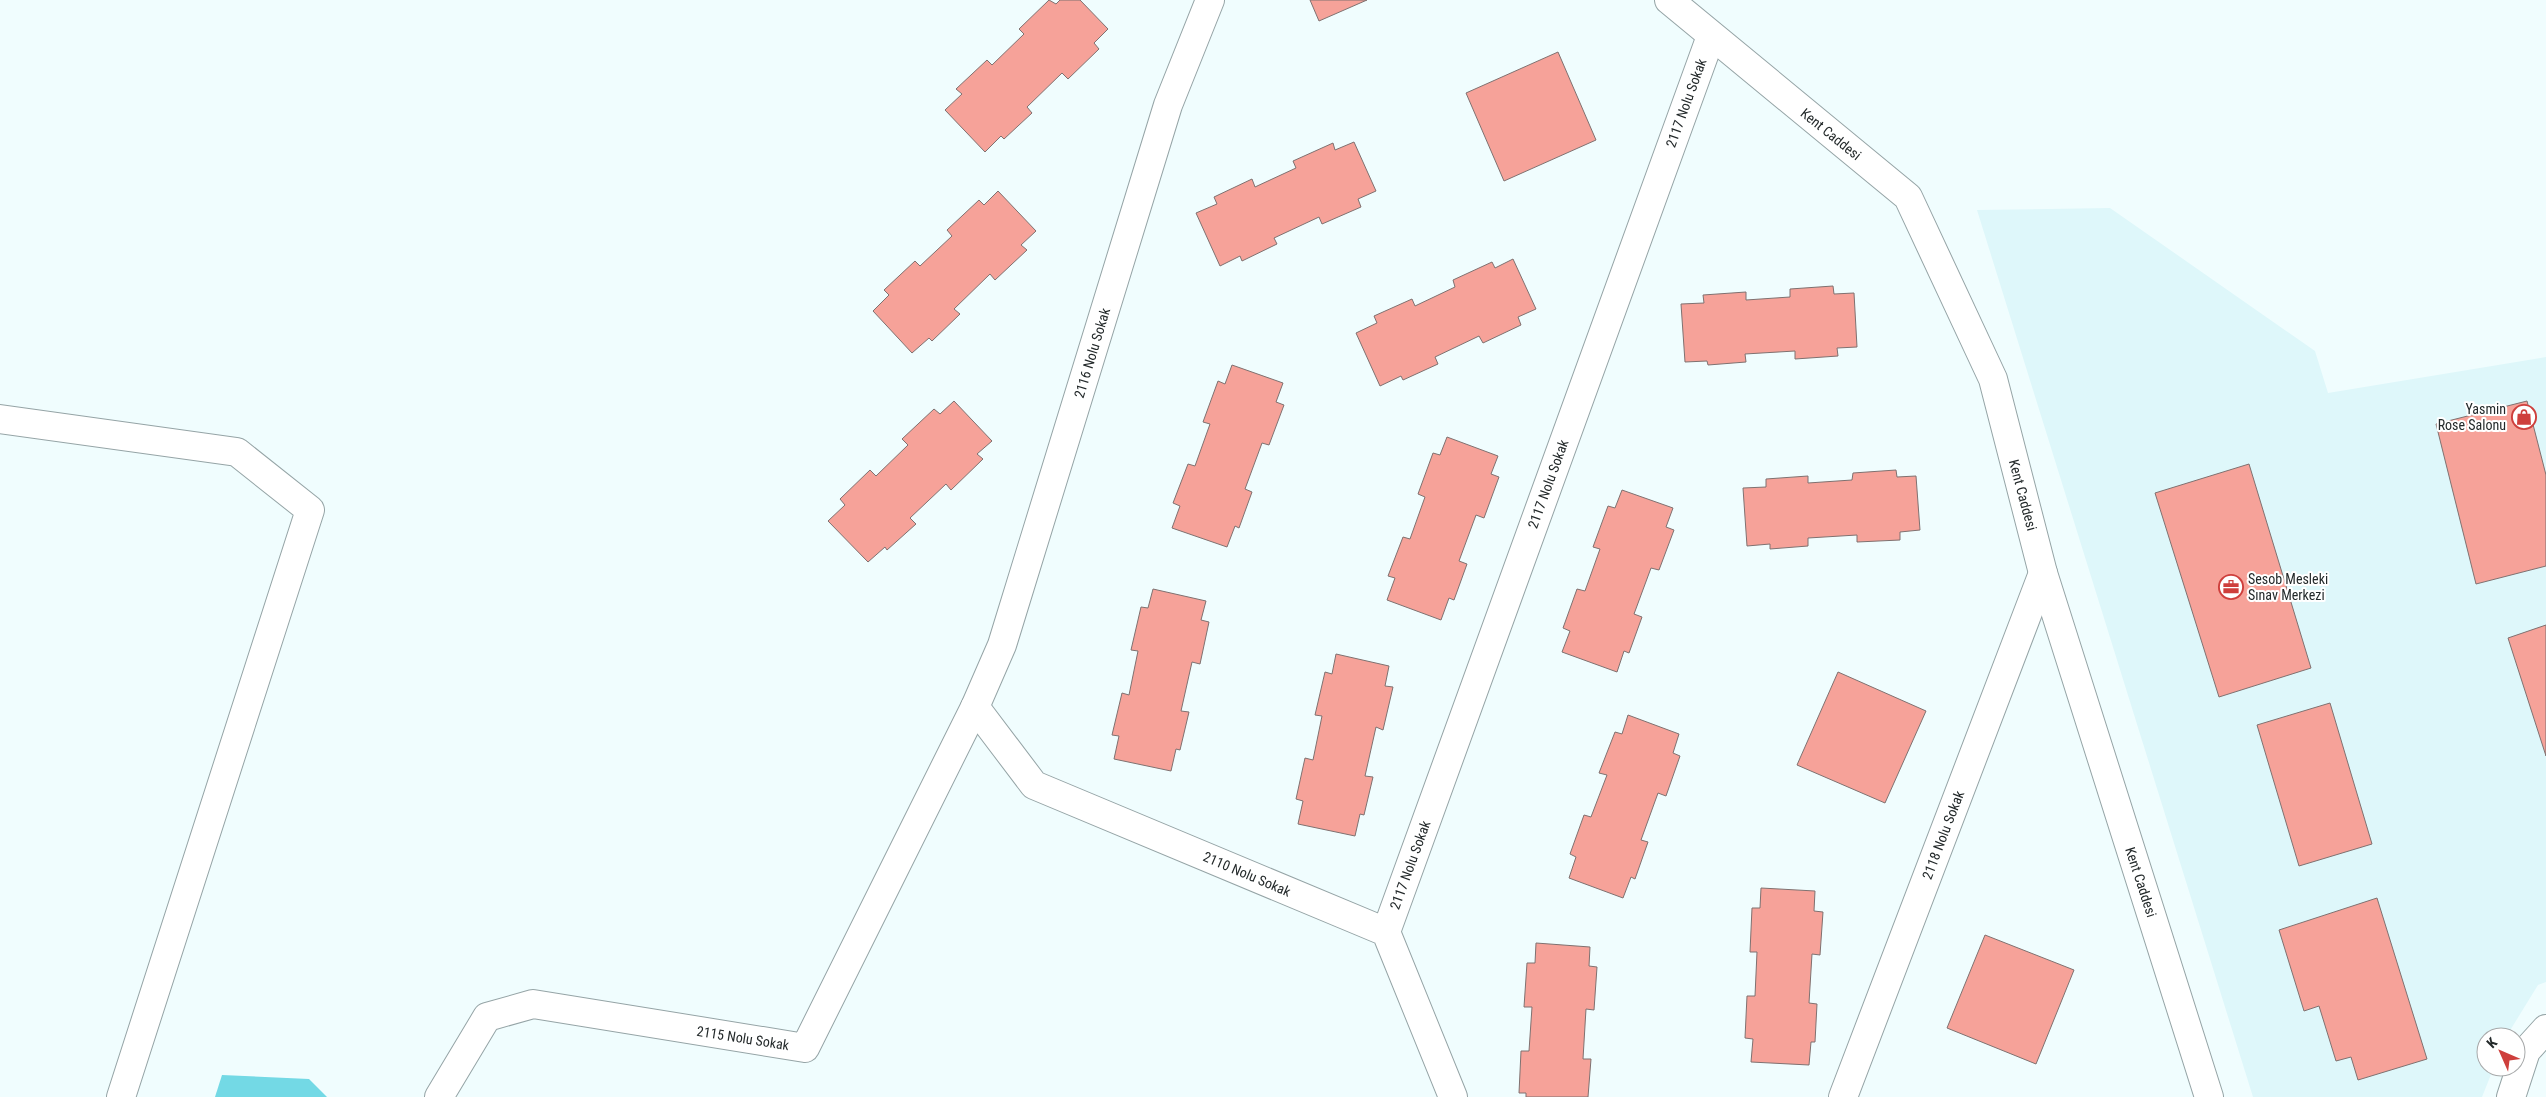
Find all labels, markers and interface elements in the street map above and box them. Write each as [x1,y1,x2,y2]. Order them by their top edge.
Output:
street label: 2117 Nolu Sokak [1663,56,1710,150]
street label: Kent Caddesi [1798,105,1864,163]
street label: 2116 Nolu Sokak [1071,305,1113,400]
place label: Yasmin Rose Salonu [2438,401,2506,433]
shop icon: Yasmin Rose Salonu [2511,404,2537,430]
street label: 2117 Nolu Sokak [1525,437,1572,531]
street label: Kent Caddesi [2006,458,2040,532]
place label: Sesob Mesleki Sınav Merkezi [2248,571,2328,603]
office icon: Sesob Mesleki Sınav Merkezi [2218,574,2244,600]
street label: 2118 Nolu Sokak [1919,788,1967,881]
street label: 2117 Nolu Sokak [1387,818,1434,912]
street label: Kent Caddesi [2122,845,2160,919]
street label: 2110 Nolu Sokak [1201,848,1294,900]
street label: 2115 Nolu Sokak [696,1023,791,1053]
north arrow [2476,1027,2526,1077]
text: K [2483,1034,2500,1051]

